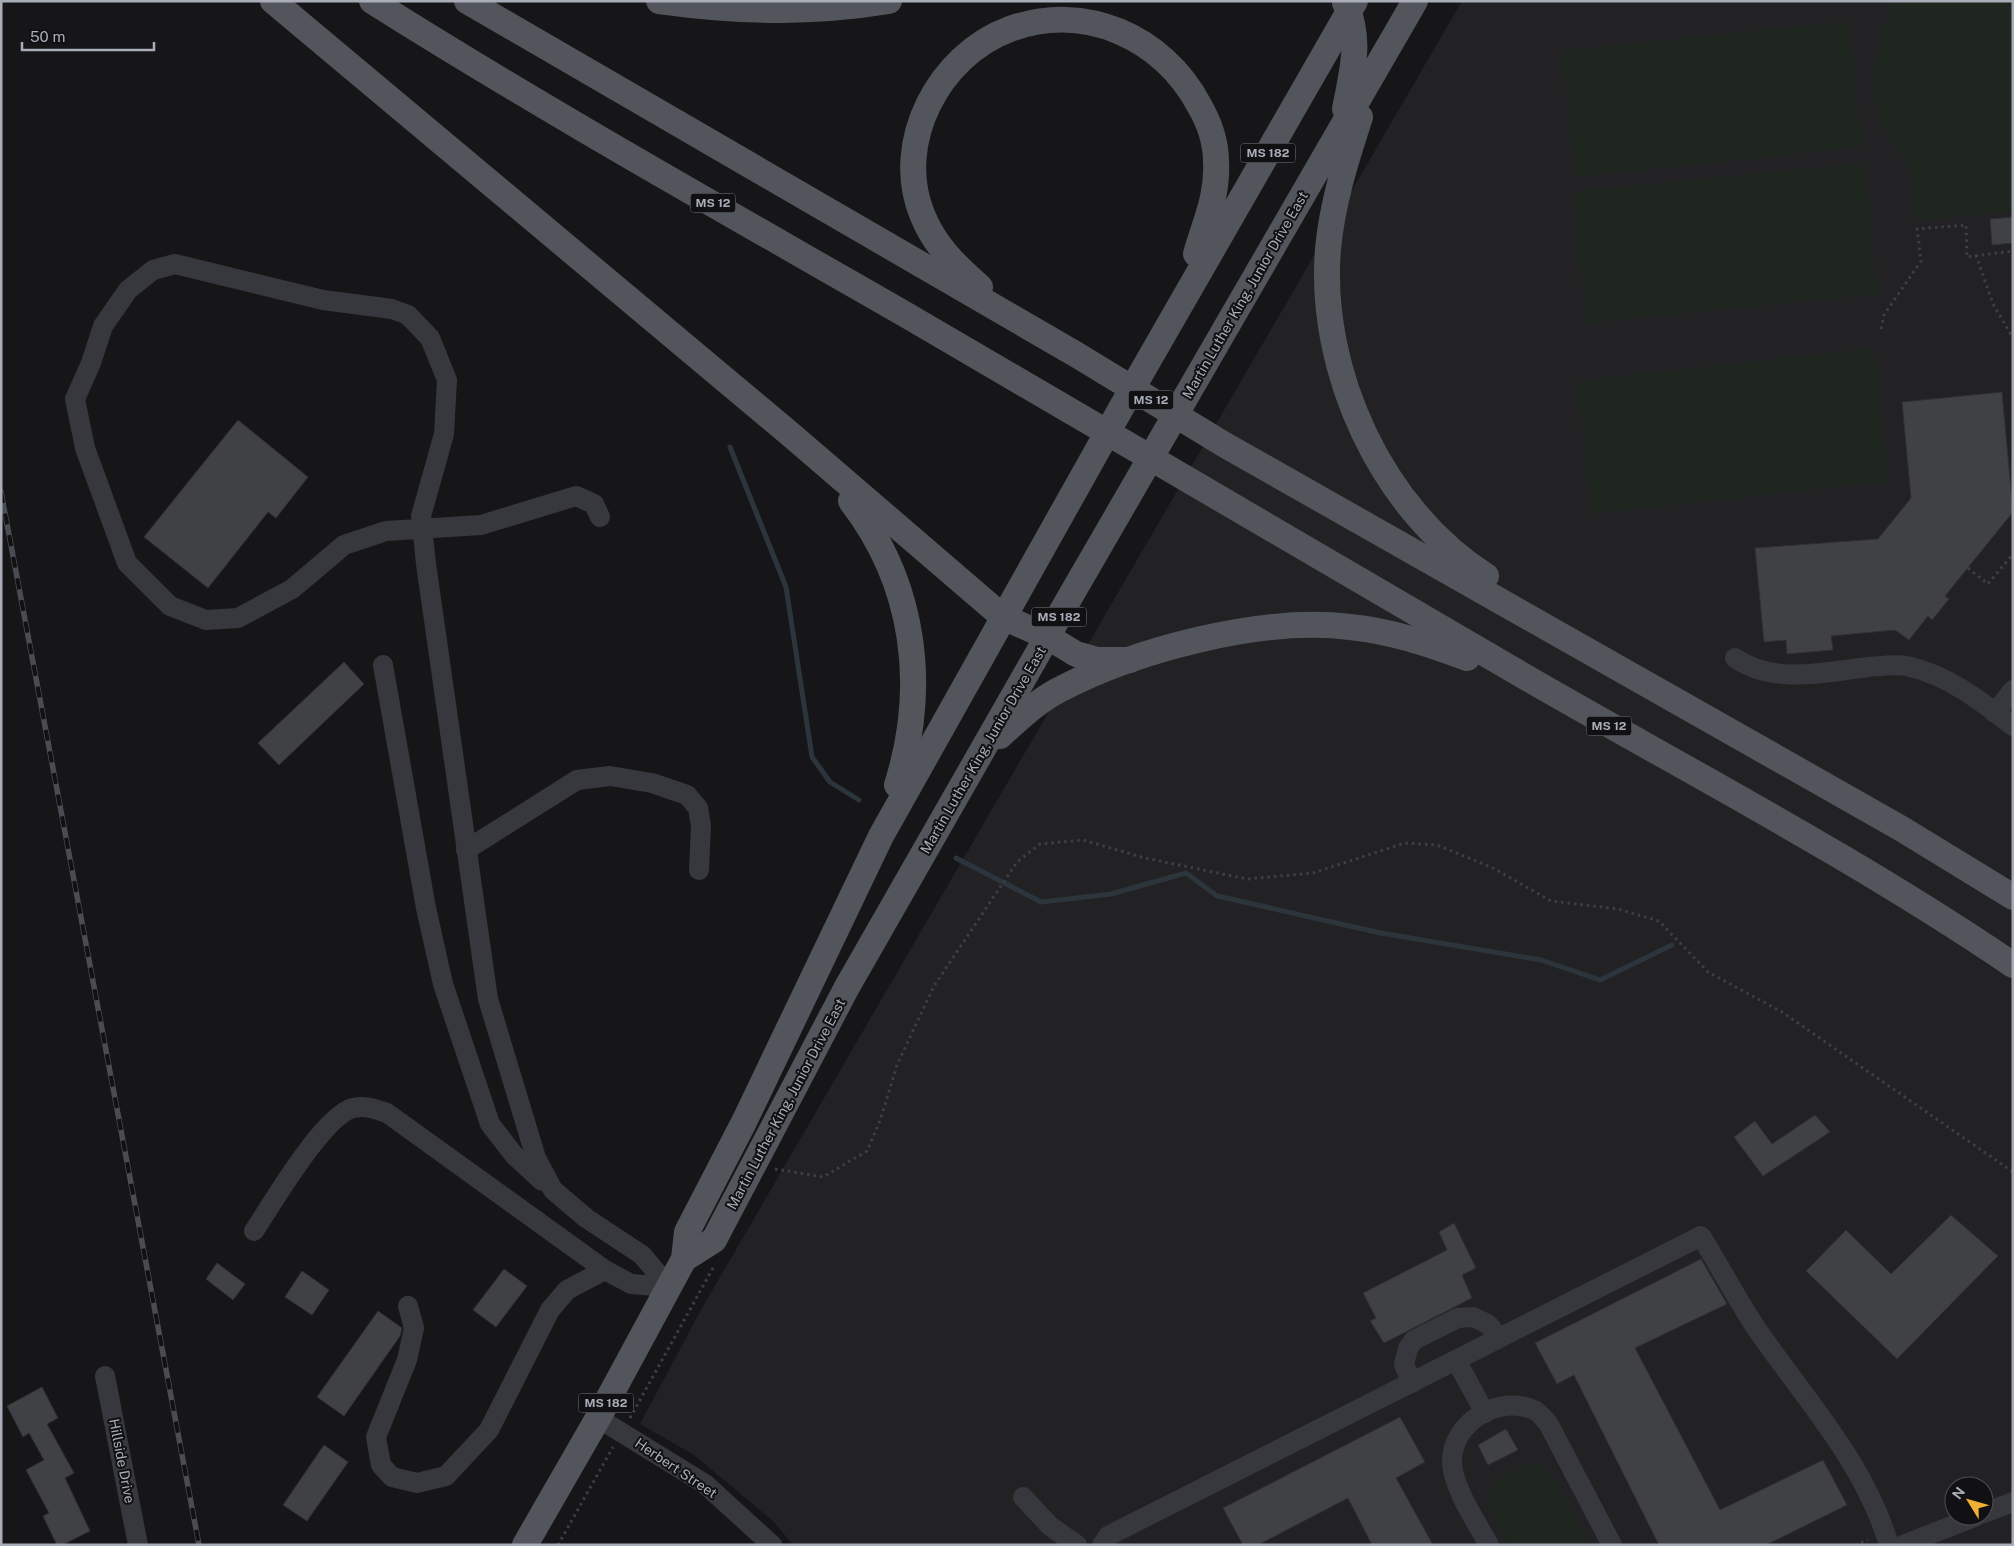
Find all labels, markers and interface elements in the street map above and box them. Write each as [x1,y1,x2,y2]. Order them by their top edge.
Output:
scale bar [22,20,155,52]
text: 50 m [30,28,65,45]
road number: MS 182 [1240,144,1296,162]
street label: Martin Luther King, Junior Drive East [1179,189,1311,401]
road number: MS 12 [690,194,736,212]
road number: MS 12 [1128,390,1174,410]
road number: MS 182 [1032,608,1086,626]
street label: Martin Luther King, Junior Drive East [917,644,1049,856]
road number: MS 12 [1586,716,1632,736]
street label: Martin Luther King, Junior Drive East [723,996,849,1212]
road number: MS 182 [578,1394,634,1412]
street label: Hillside Drive [106,1417,138,1505]
street label: Herbert Street [632,1435,720,1501]
north arrow [1944,1476,1994,1526]
text: N [1949,1484,1968,1502]

